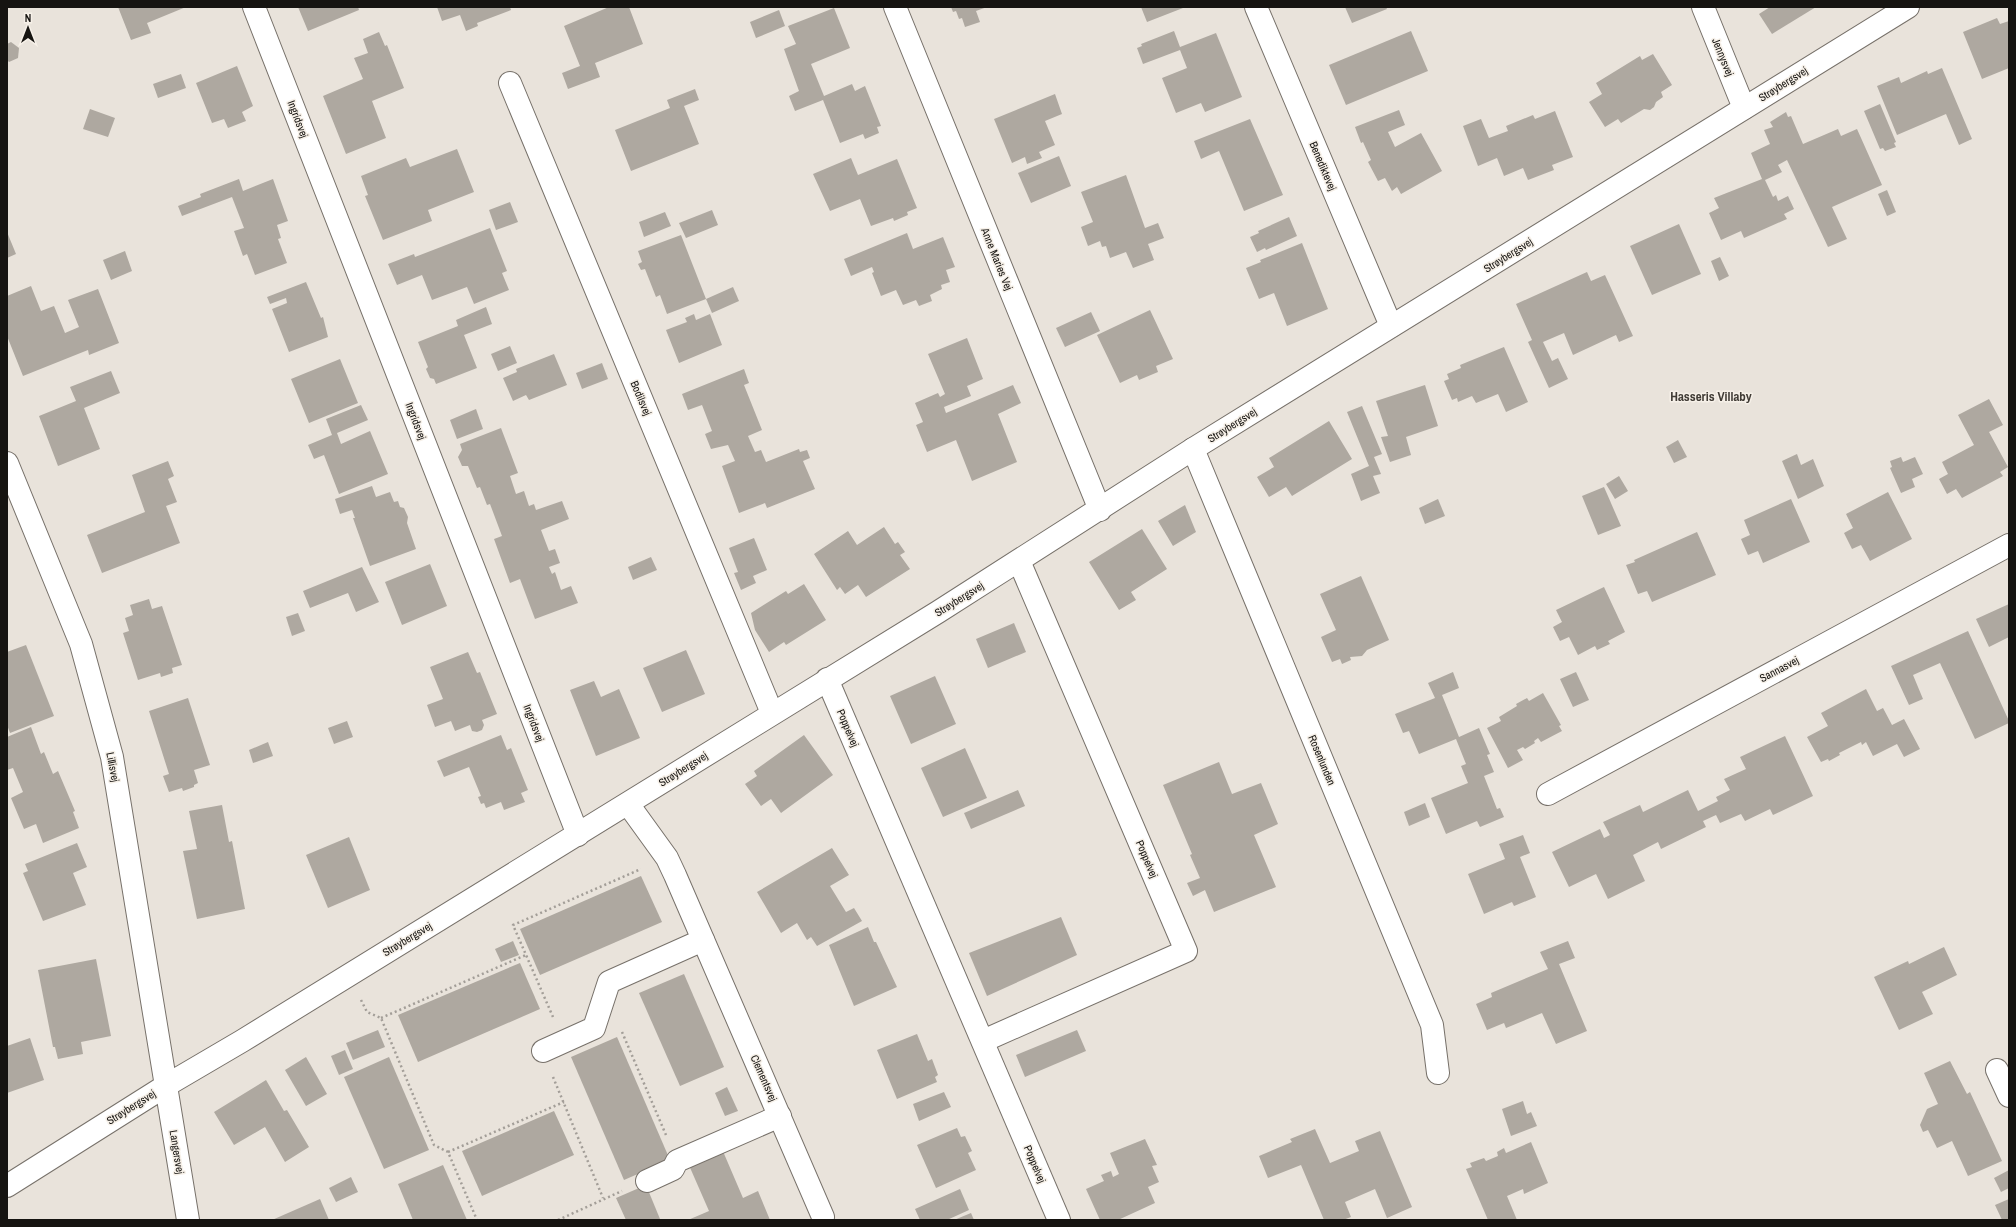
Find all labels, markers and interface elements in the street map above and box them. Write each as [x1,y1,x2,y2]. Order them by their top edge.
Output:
north arrow [8,8,48,48]
text: N [25,11,31,25]
street label: Jennysvej [1709,36,1737,78]
street label: Strøybergsvej [1756,63,1810,105]
street label: Ingridsvej [284,98,312,140]
street label: Benediktevej [1306,139,1340,193]
street label: Anne Maries Vej [978,225,1016,292]
street label: Strøybergsvej [1481,234,1535,276]
street label: Bodilsvej [627,378,655,418]
district label: Hasseris Villaby [1670,388,1752,405]
street label: Ingridsvej [402,400,430,442]
street label: Strøybergsvej [1205,404,1259,446]
street label: Strøybergsvej [932,578,986,620]
street label: Sannasvej [1757,653,1801,685]
street label: Ingridsvej [520,702,548,744]
street label: Poppelvej [834,707,862,749]
street label: Rosenlunden [1305,733,1339,787]
street label: Strøybergsvej [656,748,710,790]
street label: Lillisvej [103,751,123,783]
street label: Poppelvej [1133,838,1161,880]
street label: Strøybergsvej [380,919,434,959]
street label: Clementsvej [748,1052,780,1104]
street label: Strøybergsvej [104,1086,158,1128]
street label: Langersvej [167,1129,187,1175]
street label: Poppelvej [1021,1143,1049,1185]

